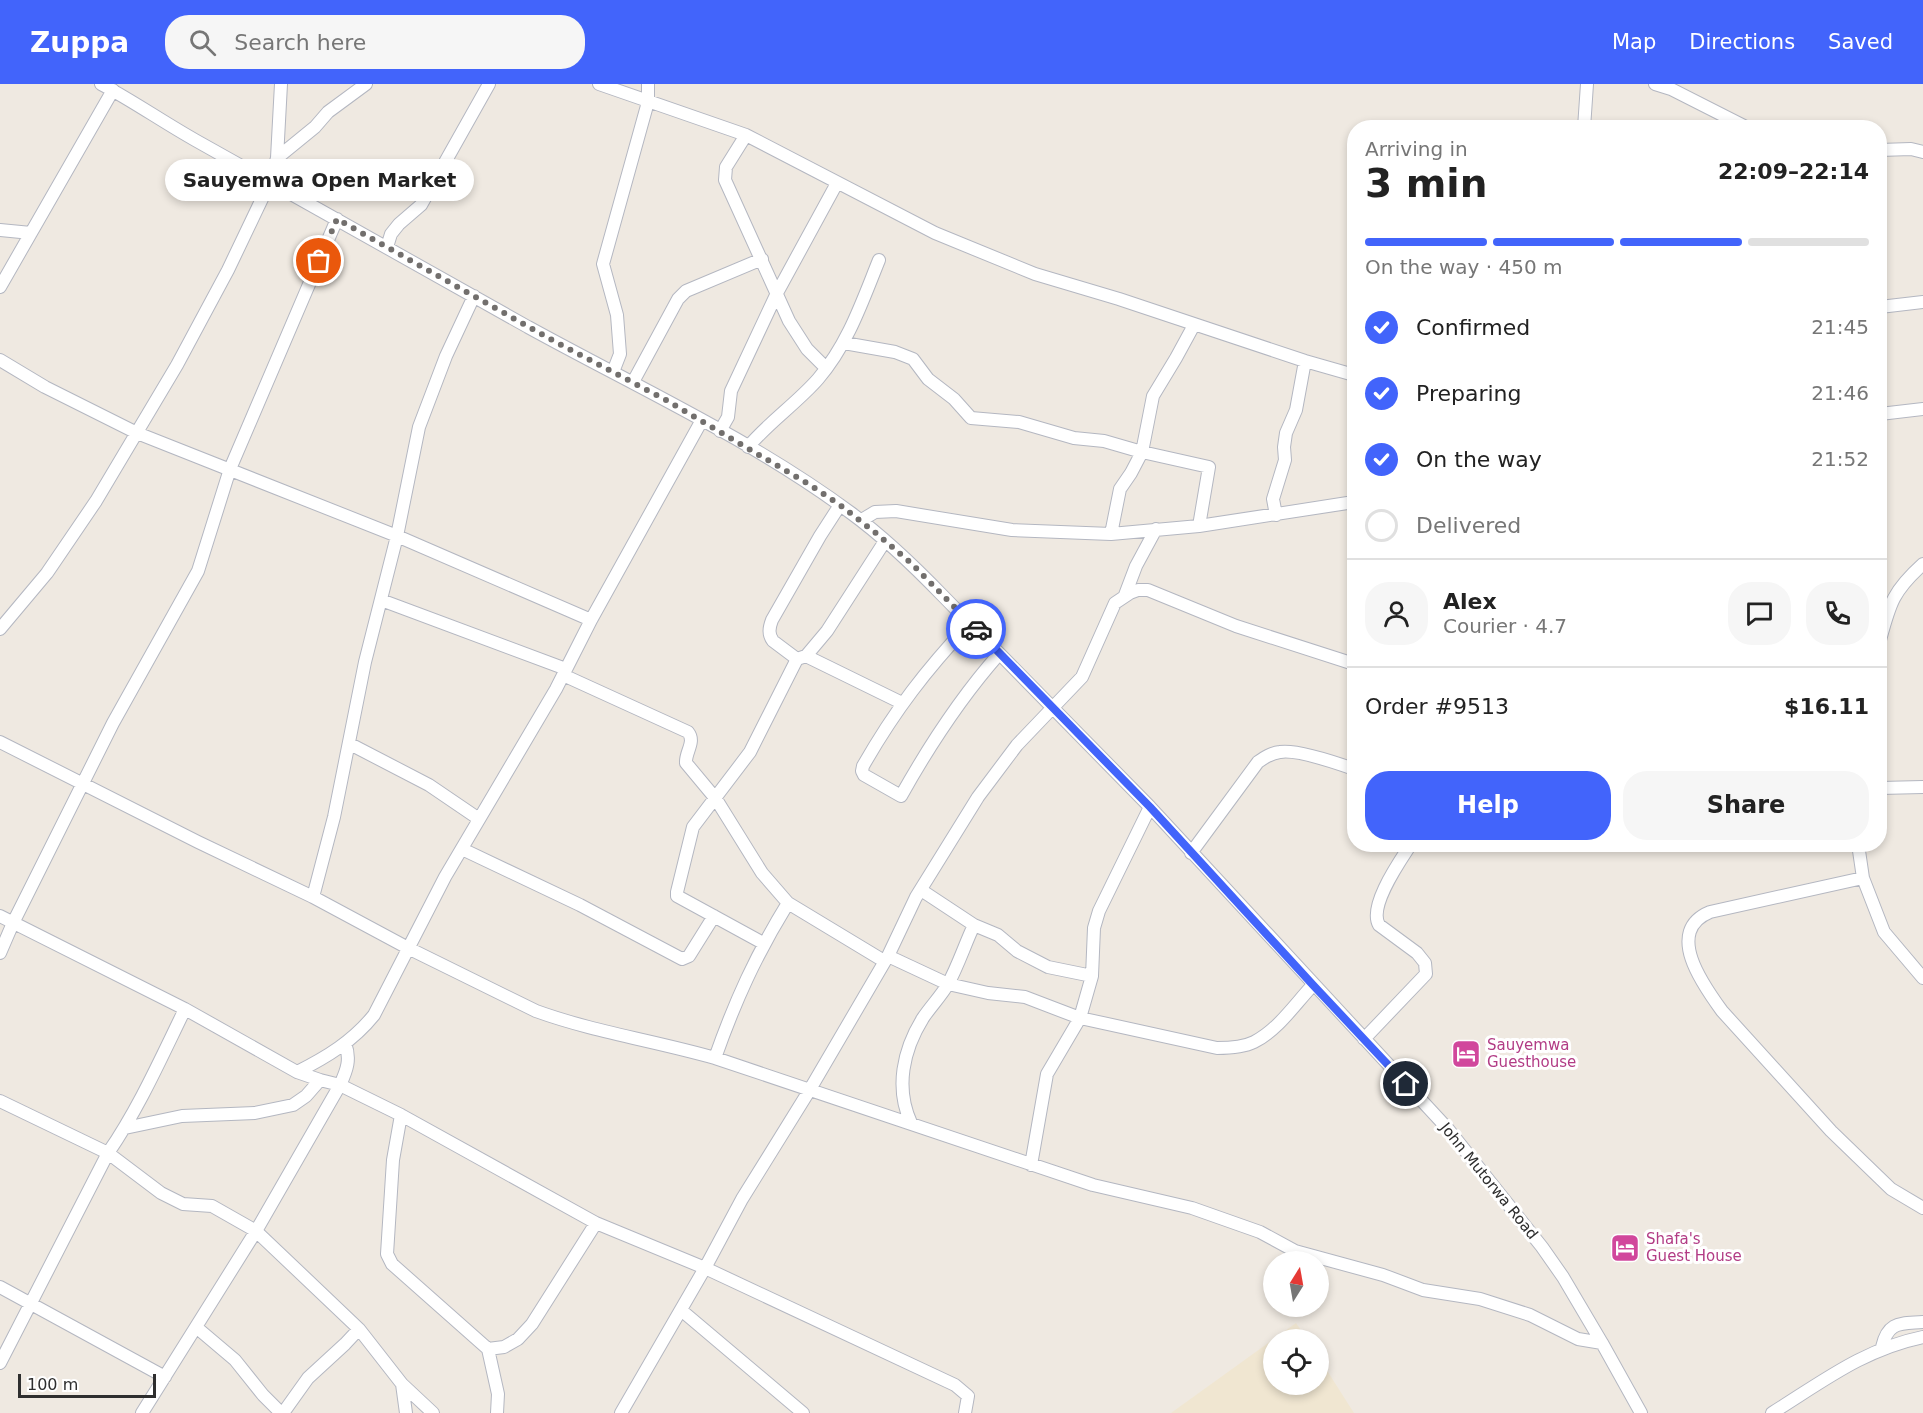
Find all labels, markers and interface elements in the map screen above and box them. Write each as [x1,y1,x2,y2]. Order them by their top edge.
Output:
search box [165,15,585,69]
text: Zuppa [30,26,129,59]
icon: search [186,26,219,59]
text: Search here [234,30,366,55]
text: Map [1612,30,1656,54]
text: Directions [1689,30,1795,54]
text: Saved [1828,30,1893,54]
text: Arriving in [1365,137,1468,161]
callout: Sauyemwa Open Market [164,159,473,201]
text: 22:09–22:14 [1718,159,1869,184]
text: 3 min [1365,161,1487,206]
text: Sauyemwa Open Market [183,168,456,192]
pin [293,235,344,286]
icon: bag [302,244,335,277]
text: On the way · 450 m [1365,255,1563,279]
icon: check [1365,311,1398,344]
text: Confirmed [1416,315,1530,340]
text: 21:45 [1811,315,1869,339]
icon: check [1365,377,1398,410]
text: Preparing [1416,381,1522,406]
text: 21:46 [1811,381,1869,405]
icon: check [1365,443,1398,476]
text: On the way [1416,447,1542,472]
text: 21:52 [1811,447,1869,471]
text: Delivered [1416,513,1521,538]
button: person [1365,582,1428,645]
button: chat [1728,582,1791,645]
button: phone [1806,582,1869,645]
text: Alex [1443,589,1497,614]
courier [946,599,1006,659]
icon: car [960,613,993,646]
text: Courier · 4.7 [1443,614,1567,638]
text: Order #9513 [1365,694,1509,719]
text: $16.11 [1784,694,1869,719]
button: Help [1365,771,1611,840]
button: Share [1623,771,1869,840]
place label: Sauyemwa Guesthouse [1487,1036,1576,1071]
hotel icon: Sauyemwa Guesthouse [1450,1038,1482,1070]
pin [1380,1058,1431,1109]
icon: home [1389,1067,1422,1100]
street label: John Mutorwa Road [1436,1118,1542,1243]
place label: Shafa's Guest House [1646,1230,1742,1265]
hotel icon: Shafa's Guest House [1609,1232,1641,1264]
north arrow [1263,1251,1329,1317]
map controls [1263,1251,1329,1395]
button: locate [1263,1329,1329,1395]
scale bar [18,1371,156,1398]
text: 100 m [27,1375,78,1394]

